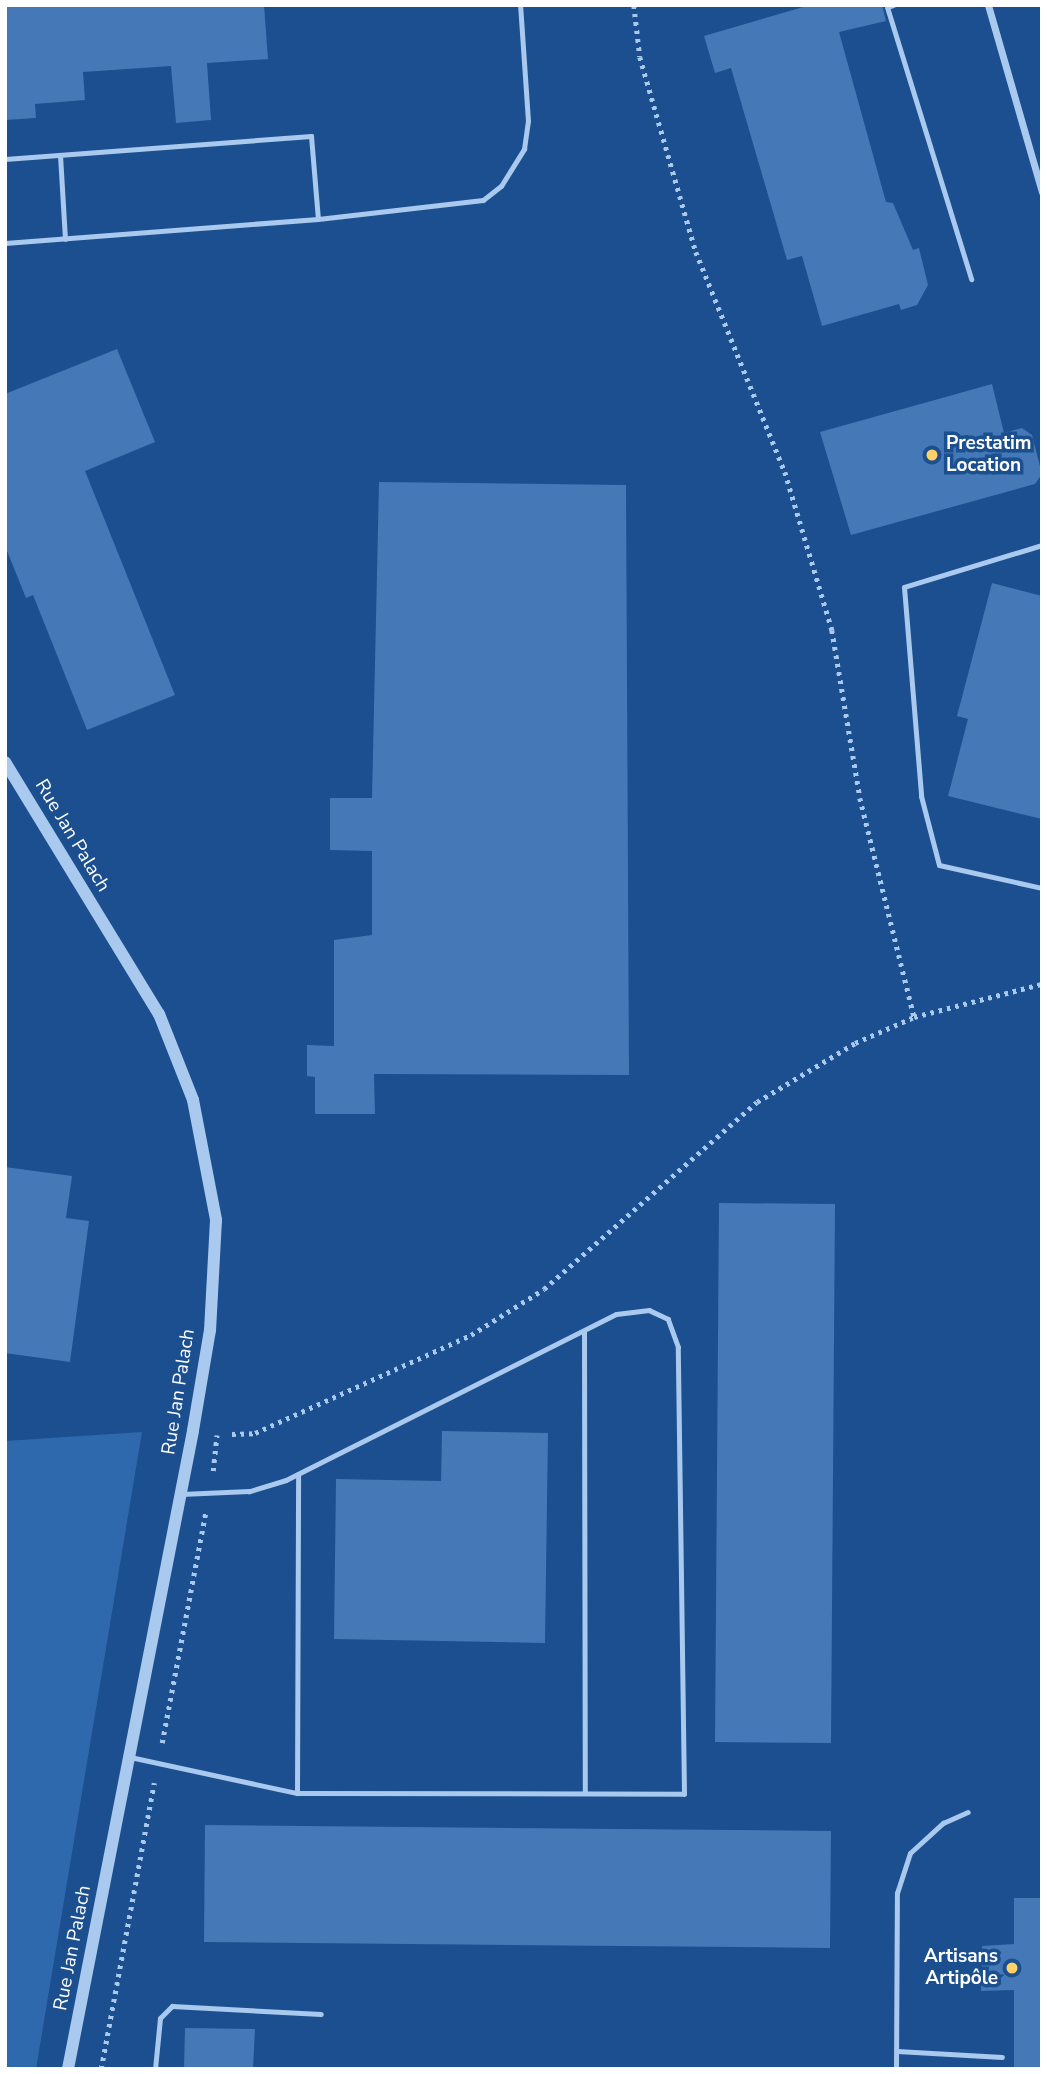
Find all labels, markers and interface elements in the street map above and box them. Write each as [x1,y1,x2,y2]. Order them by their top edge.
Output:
place label: Prestatim Location [946,433,1031,477]
marker: Prestatim Location [924,447,940,463]
street label: Rue Jan Palach [29,776,115,896]
street label: Rue Jan Palach [158,1327,200,1457]
street label: Rue Jan Palach [50,1883,96,2013]
place label: Artisans Artipôle [924,1946,998,1990]
marker: Artisans Artipôle [1004,1960,1020,1976]

